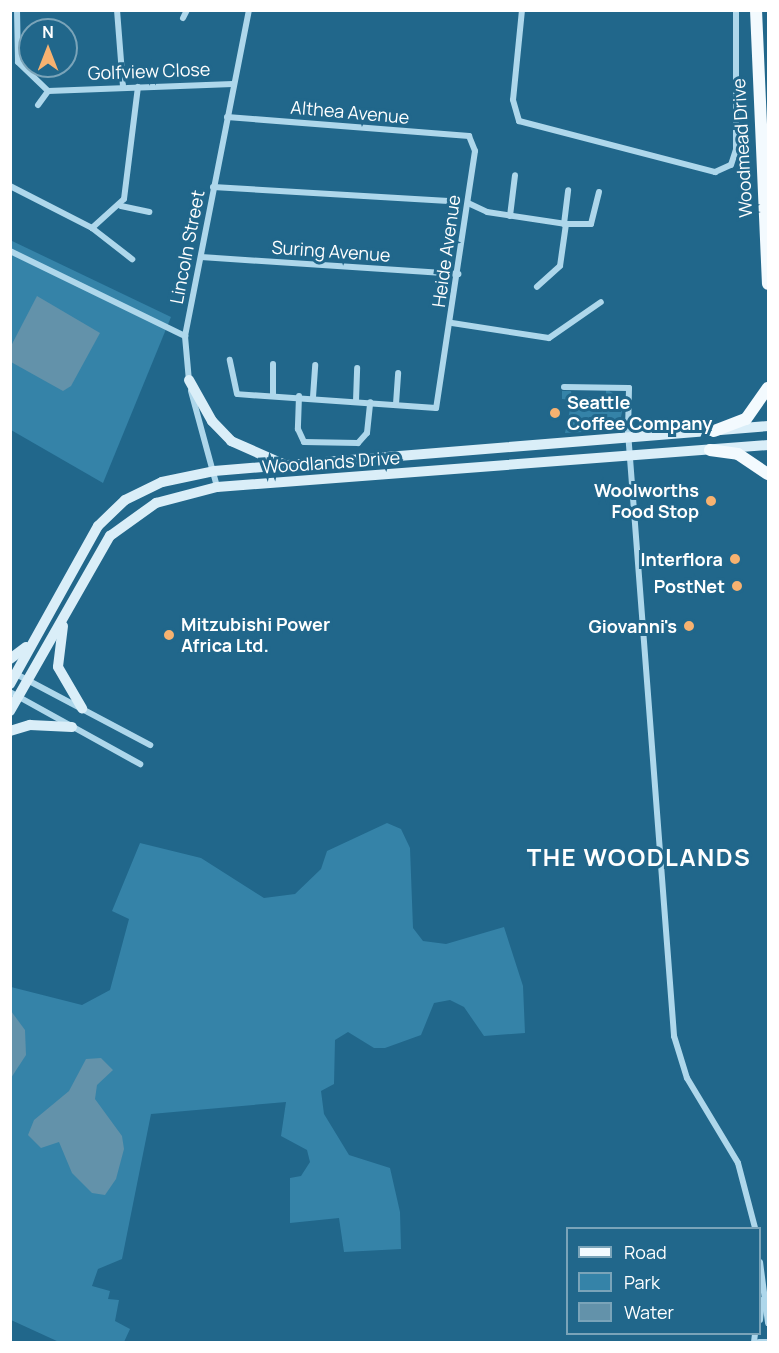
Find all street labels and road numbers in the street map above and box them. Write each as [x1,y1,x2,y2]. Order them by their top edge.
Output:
street label: Golfview Close [87,58,211,84]
street label: Woodmead Drive [728,78,756,218]
street label: Althea Avenue [290,96,410,128]
street label: Lincoln Street [165,188,209,306]
street label: Heide Avenue [427,193,465,309]
street label: Suring Avenue [271,236,391,266]
street label: Woodlands Drive [261,446,401,478]

